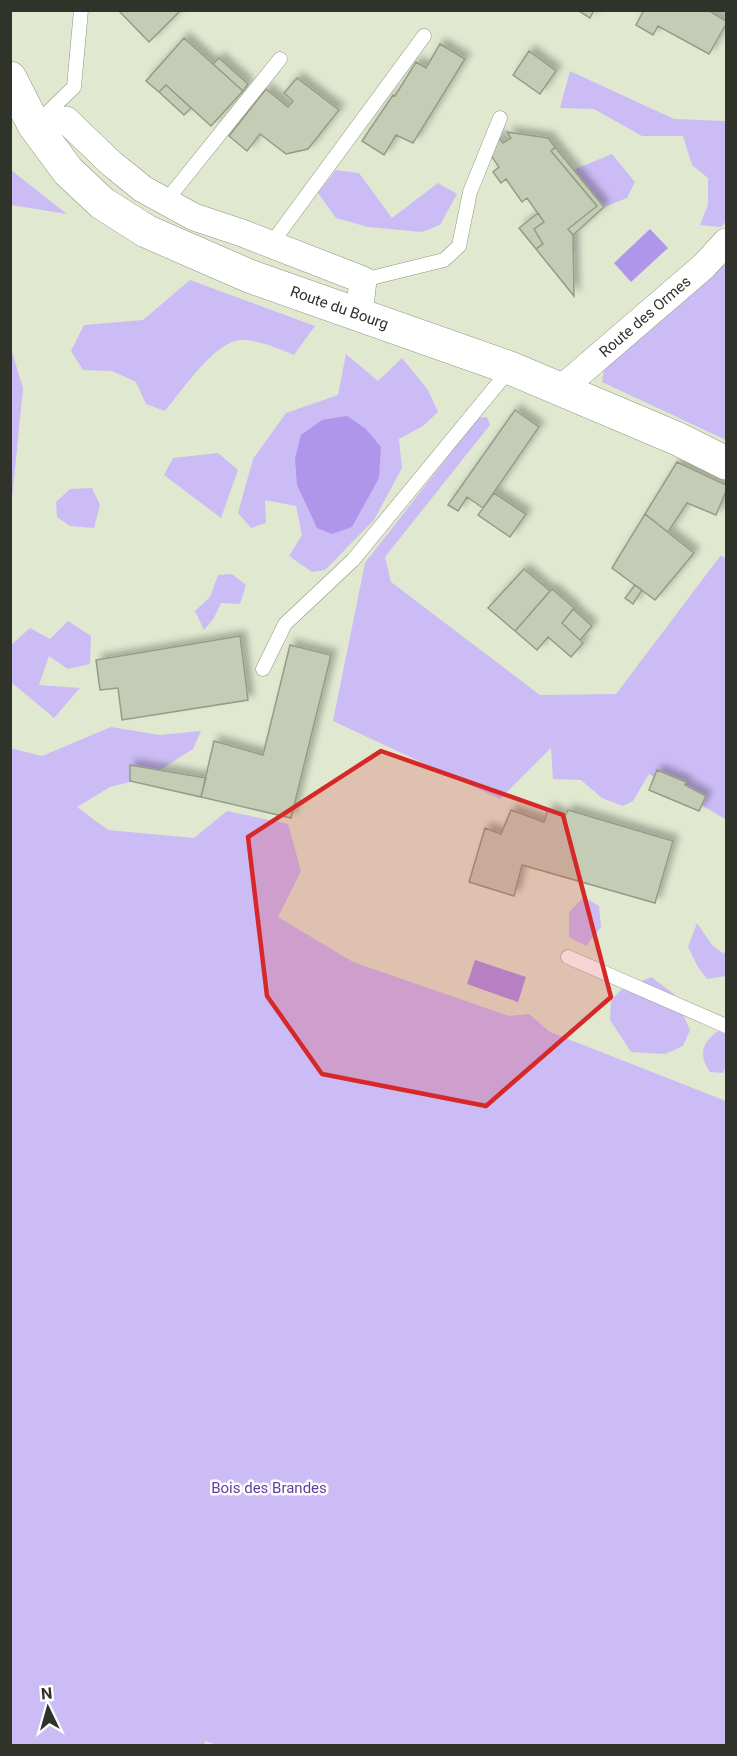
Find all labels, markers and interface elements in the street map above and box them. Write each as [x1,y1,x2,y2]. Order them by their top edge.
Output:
street label: Route des Ormes [596,272,695,361]
street label: Route du Bourg [288,282,391,333]
park label: Bois des Brandes [211,1479,327,1497]
north arrow [18,1678,78,1738]
text: N [40,1684,53,1704]

